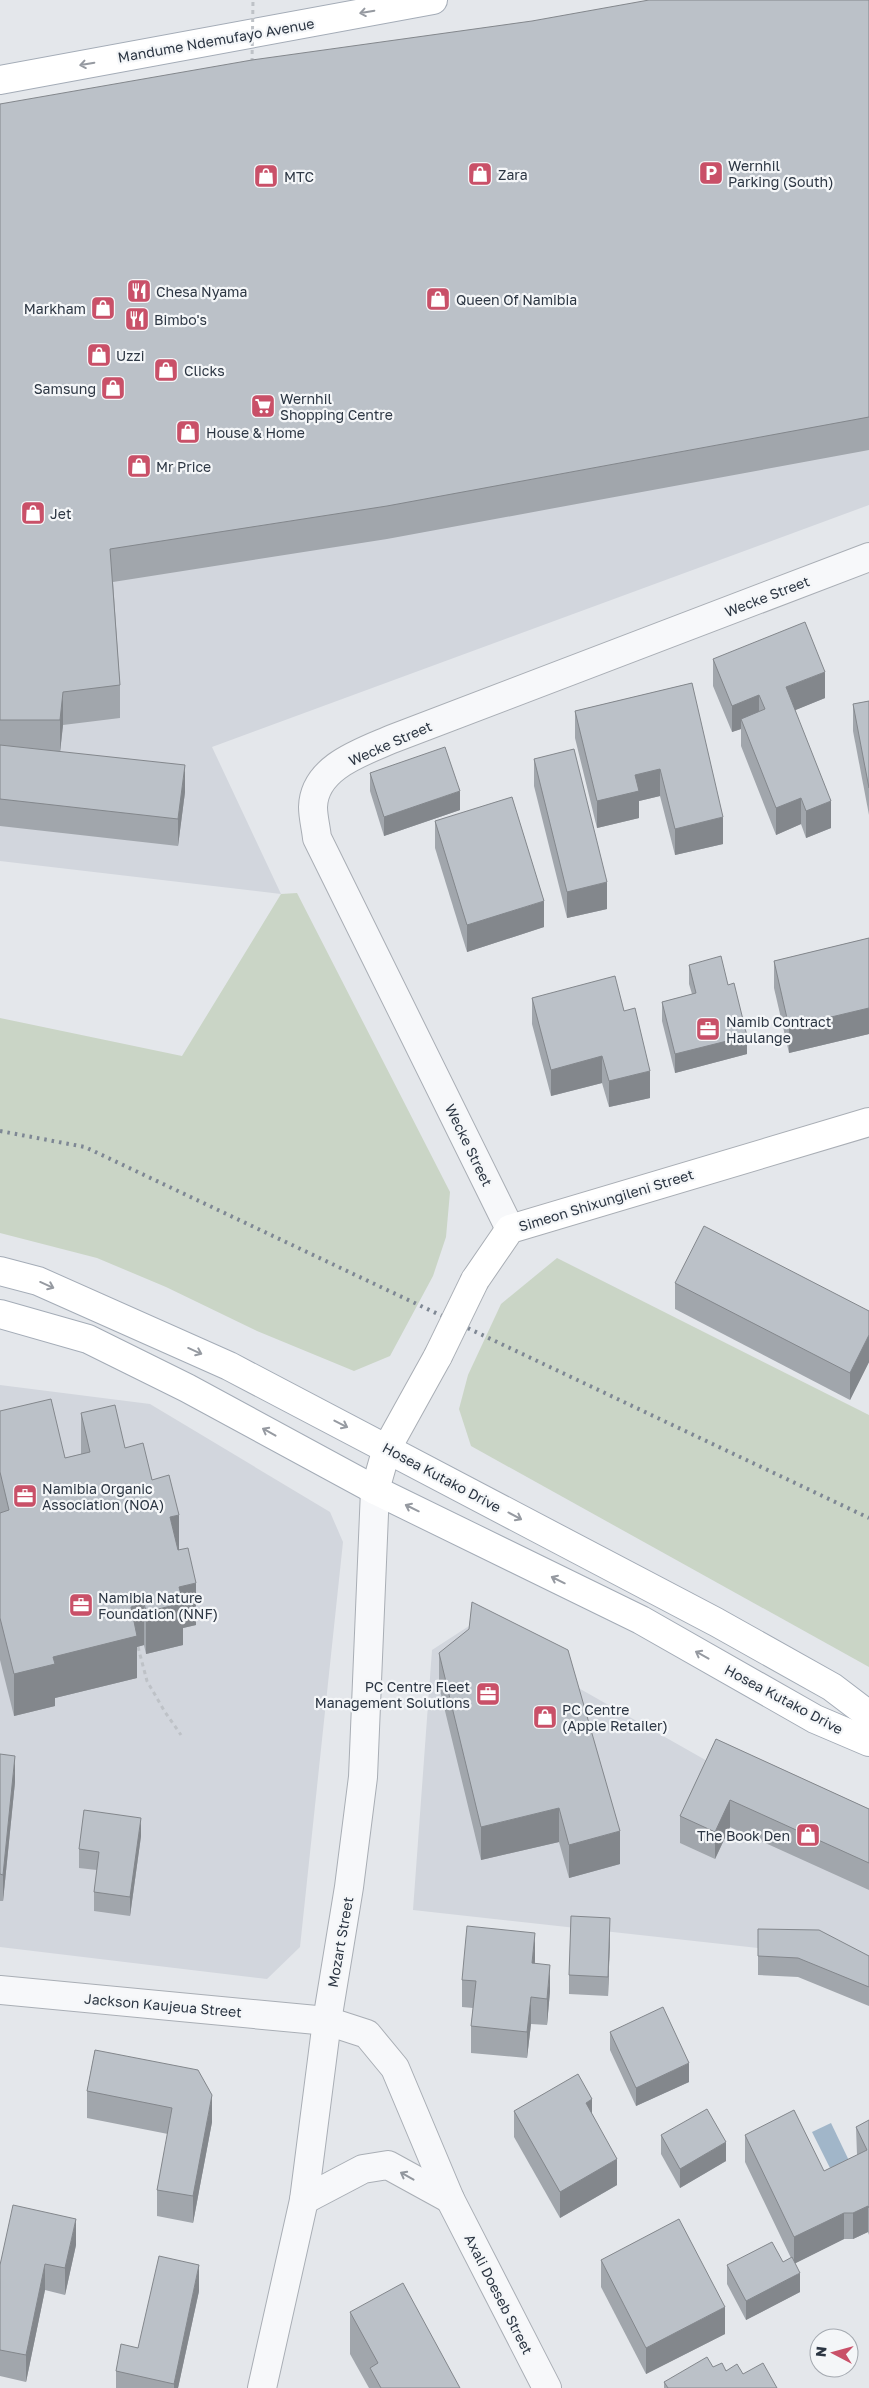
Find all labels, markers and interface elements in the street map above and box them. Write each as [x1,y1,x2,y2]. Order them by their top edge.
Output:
one-way arrow [360,8,376,17]
street label: Mandume Ndemufayo Avenue [116,14,316,66]
one-way arrow [80,59,96,69]
place label: Wernhil Parking (South) [728,157,833,190]
parking icon: Wernhil Parking (South) [698,160,724,186]
shop icon: Zara [467,161,493,187]
shop icon: MTC [253,163,279,189]
place label: Zara [498,166,528,183]
place label: MTC [284,168,314,185]
restaurant icon: Chesa Nyama [126,278,152,304]
place label: Chesa Nyama [156,283,247,300]
shop icon: Queen Of Namibia [425,286,451,312]
place label: Queen Of Namibia [456,291,577,308]
shop icon: Markham [90,295,116,321]
place label: Markham [24,300,86,317]
restaurant icon: Bimbo's [124,306,150,332]
place label: Bimbo's [154,311,207,328]
shop icon: Uzzi [86,342,112,368]
place label: Uzzi [116,347,144,364]
shop icon: Clicks [153,357,179,383]
place label: Clicks [184,362,225,379]
shop icon: Samsung [100,375,126,401]
place label: Samsung [34,380,96,397]
place label: Wernhil Shopping Centre [280,390,393,423]
supermarket icon: Wernhil Shopping Centre [250,393,276,419]
shop icon: House & Home [175,419,201,445]
place label: House & Home [206,424,305,441]
shop icon: Mr Price [126,453,152,479]
place label: Mr Price [156,458,211,475]
shop icon: Jet [20,500,46,526]
place label: Jet [50,505,72,522]
street label: Wecke Street [722,572,812,620]
street label: Wecke Street [346,717,434,769]
place label: Namib Contract Haulange [726,1013,831,1046]
office icon: Namib Contract Haulange [695,1016,721,1042]
street label: Wecke Street [442,1101,496,1189]
street label: Simeon Shixungileni Street [517,1165,695,1235]
one-way arrow [39,1281,54,1291]
one-way arrow [187,1347,202,1357]
one-way arrow [333,1419,348,1429]
one-way arrow [261,1427,276,1437]
street label: Hosea Kutako Drive [380,1439,504,1515]
place label: Namibia Organic Association (NOA) [42,1480,164,1513]
office icon: Namibia Organic Association (NOA) [12,1483,38,1509]
one-way arrow [405,1503,420,1512]
one-way arrow [507,1512,522,1521]
one-way arrow [551,1575,566,1584]
place label: Namibia Nature Foundation (NNF) [98,1589,218,1622]
office icon: Namibia Nature Foundation (NNF) [68,1592,94,1618]
one-way arrow [694,1650,709,1660]
street label: Hosea Kutako Drive [722,1661,846,1737]
place label: PC Centre Fleet Management Solutions [315,1678,470,1711]
office icon: PC Centre Fleet Management Solutions [475,1681,501,1707]
place label: PC Centre (Apple Retailer) [562,1701,668,1734]
shop icon: PC Centre (Apple Retailer) [532,1704,558,1730]
shop icon: The Book Den [795,1822,821,1848]
place label: The Book Den [697,1827,790,1844]
street label: Mozart Street [324,1895,356,1989]
street label: Jackson Kaujeua Street [83,1990,243,2020]
one-way arrow [400,2171,415,2181]
street label: Axali Doeseb Street [461,2231,537,2357]
north arrow [809,2328,859,2378]
text: N [812,2345,830,2358]

